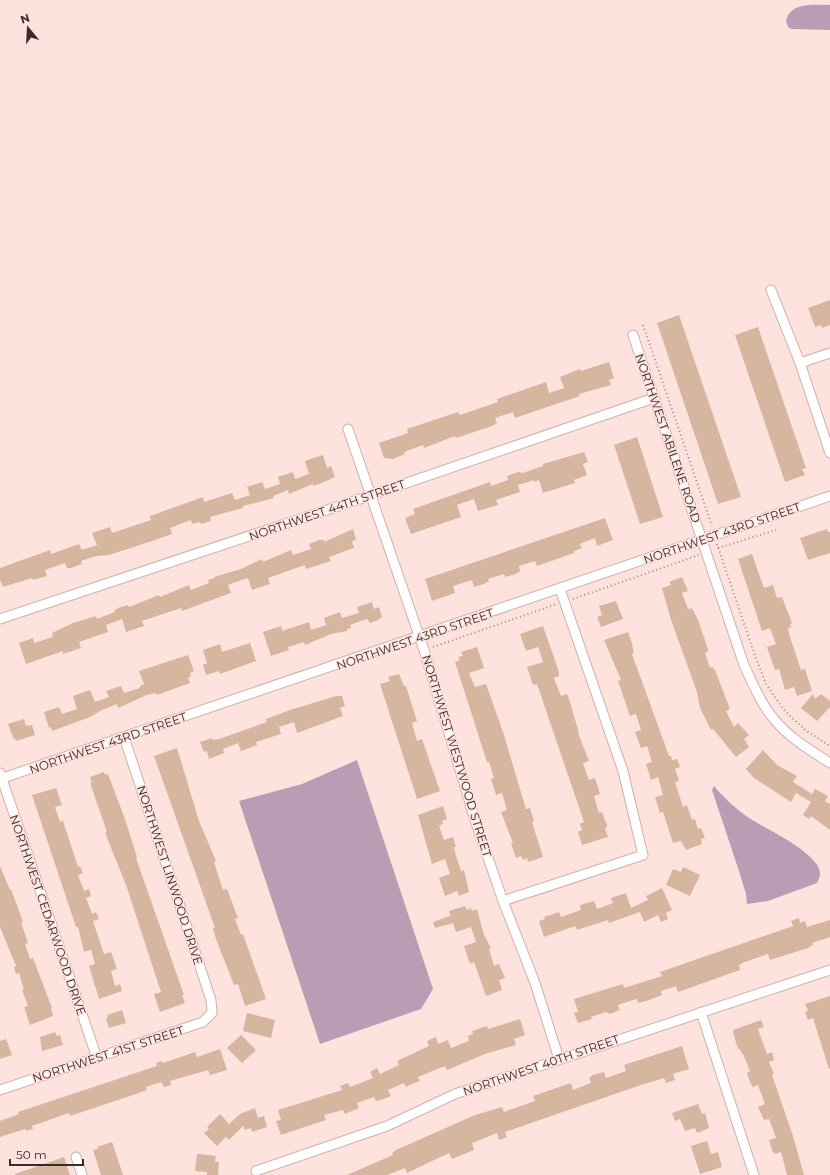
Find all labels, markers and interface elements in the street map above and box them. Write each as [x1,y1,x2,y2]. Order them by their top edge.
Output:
north arrow [8,8,48,48]
text: N [19,10,31,27]
street label: NORTHWEST ABILENE ROAD [632,352,704,525]
street label: NORTHWEST 44TH STREET [247,476,407,544]
street label: NORTHWEST 43RD STREET [641,499,803,567]
street label: NORTHWEST 43RD STREET [334,605,496,673]
street label: NORTHWEST WESTWOOD STREET [419,653,495,859]
street label: NORTHWEST 43RD STREET [27,709,189,777]
street label: NORTHWEST LINWOOD DRIVE [134,783,206,967]
street label: NORTHWEST CEDARWOOD DRIVE [6,813,90,1017]
street label: NORTHWEST 41ST STREET [30,1022,186,1086]
street label: NORTHWEST 40TH STREET [461,1031,621,1099]
scale bar [10,1141,83,1167]
text: 50 m [16,1147,47,1162]

